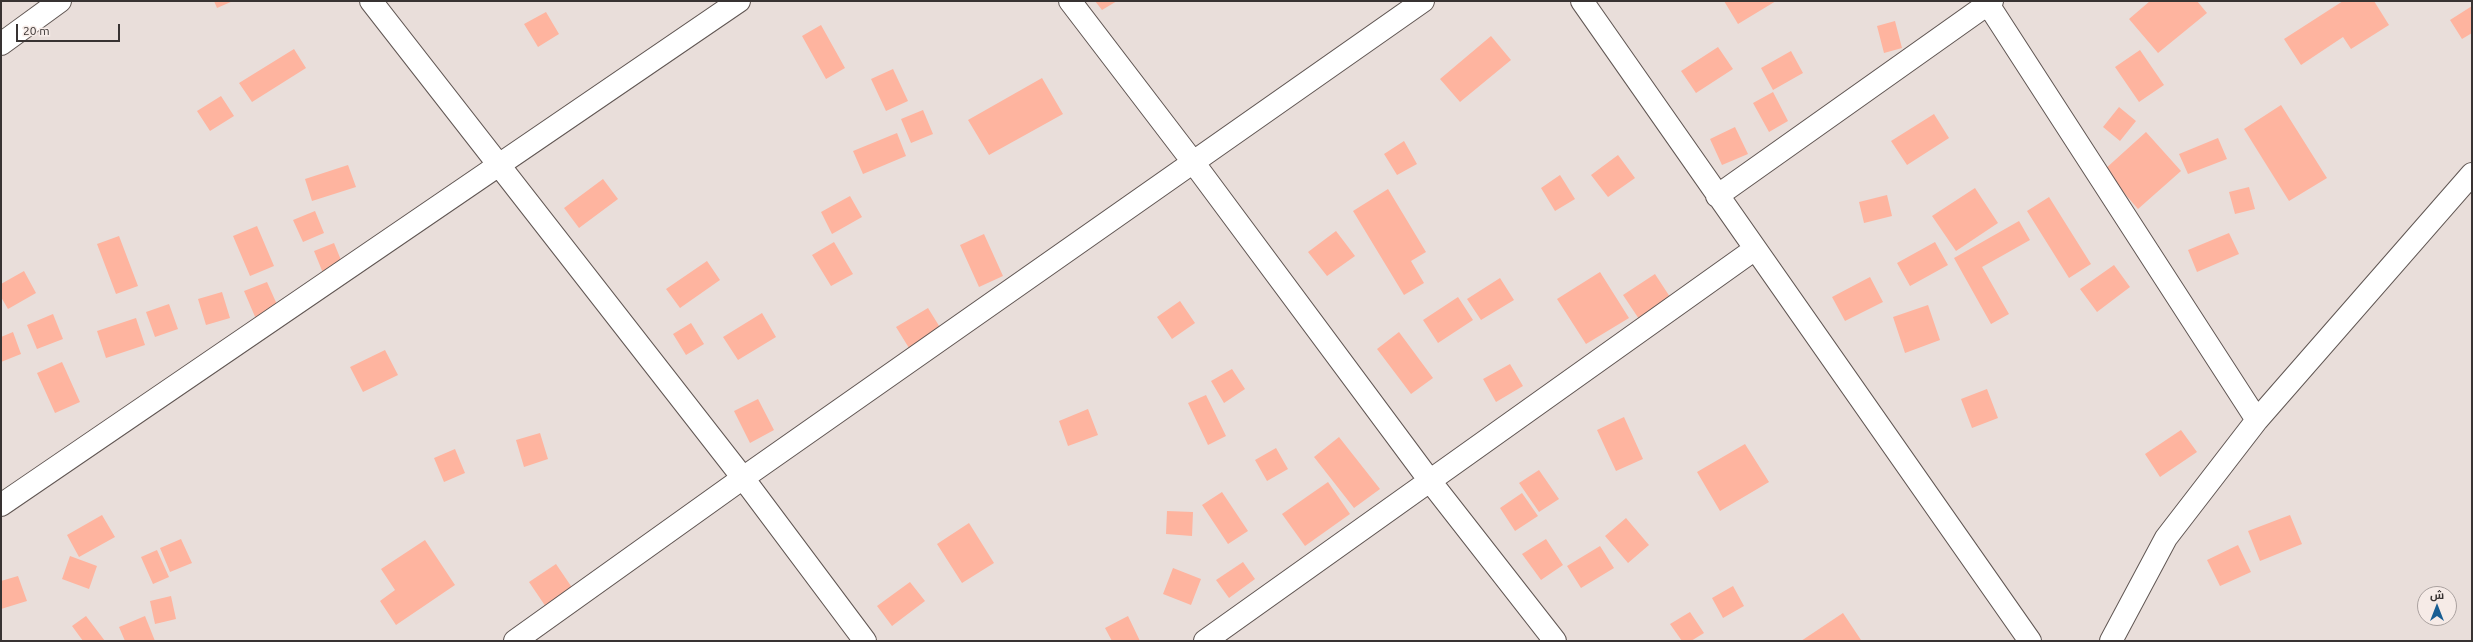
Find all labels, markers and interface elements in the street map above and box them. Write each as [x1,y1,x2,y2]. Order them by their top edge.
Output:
scale bar [18,16,122,42]
text: 20 m [23,24,50,37]
north arrow [2417,586,2457,626]
text: ش [2430,589,2444,601]

